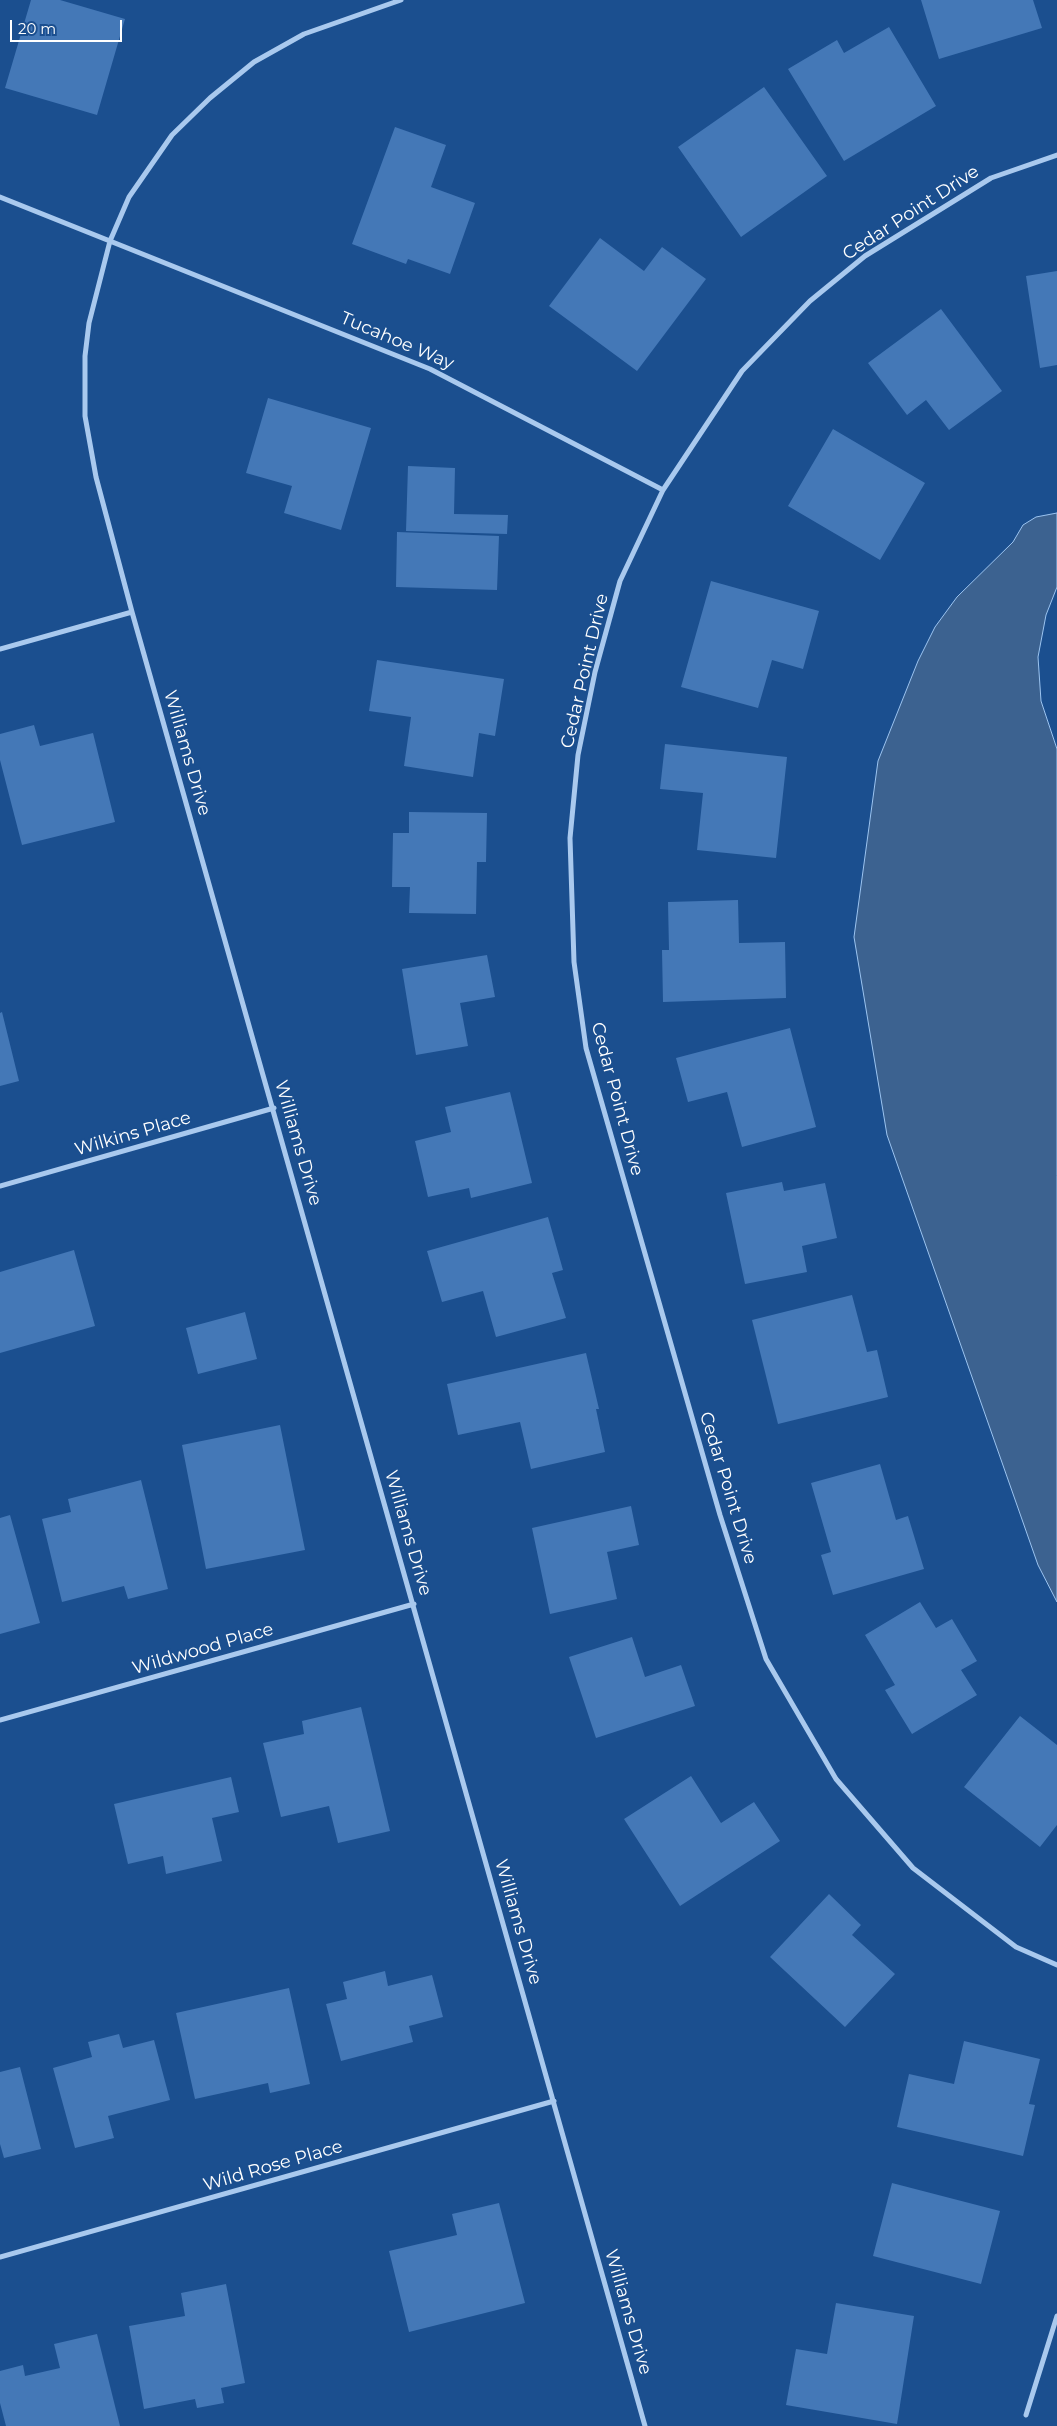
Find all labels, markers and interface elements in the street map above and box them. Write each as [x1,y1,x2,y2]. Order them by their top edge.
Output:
scale bar [12,10,125,42]
text: 20 m [18,19,56,38]
street label: Cedar Point Drive [839,161,983,265]
street label: Tucahoe Way [337,307,457,375]
street label: Cedar Point Drive [557,592,613,750]
street label: Williams Drive [159,688,215,818]
street label: Cedar Point Drive [586,1020,648,1178]
street label: Williams Drive [270,1078,326,1208]
street label: Wilkins Place [72,1107,194,1161]
street label: Cedar Point Drive [695,1409,761,1567]
street label: Williams Drive [380,1468,436,1598]
street label: Wildwood Place [130,1619,276,1679]
street label: Williams Drive [490,1857,546,1987]
street label: Wild Rose Place [201,2136,345,2196]
street label: Williams Drive [600,2247,656,2377]

